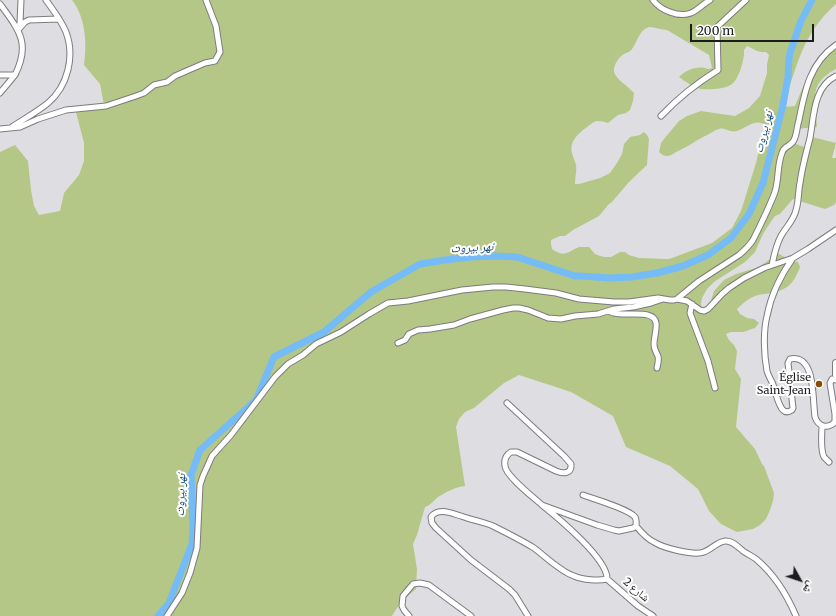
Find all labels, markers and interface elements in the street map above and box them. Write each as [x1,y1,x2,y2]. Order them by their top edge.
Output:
scale bar [692,16,816,42]
text: 200 m [697,23,734,38]
water label: نهر بيروت [752,110,776,154]
water label: نهر بيروت [450,240,494,256]
place label: Église Saint-Jean [757,371,811,397]
marker: Église Saint-Jean [814,379,824,389]
water label: نهر بيروت [173,473,189,517]
north arrow [780,560,820,600]
street label: شارع 2 [620,575,652,605]
text: ش [800,579,818,597]

